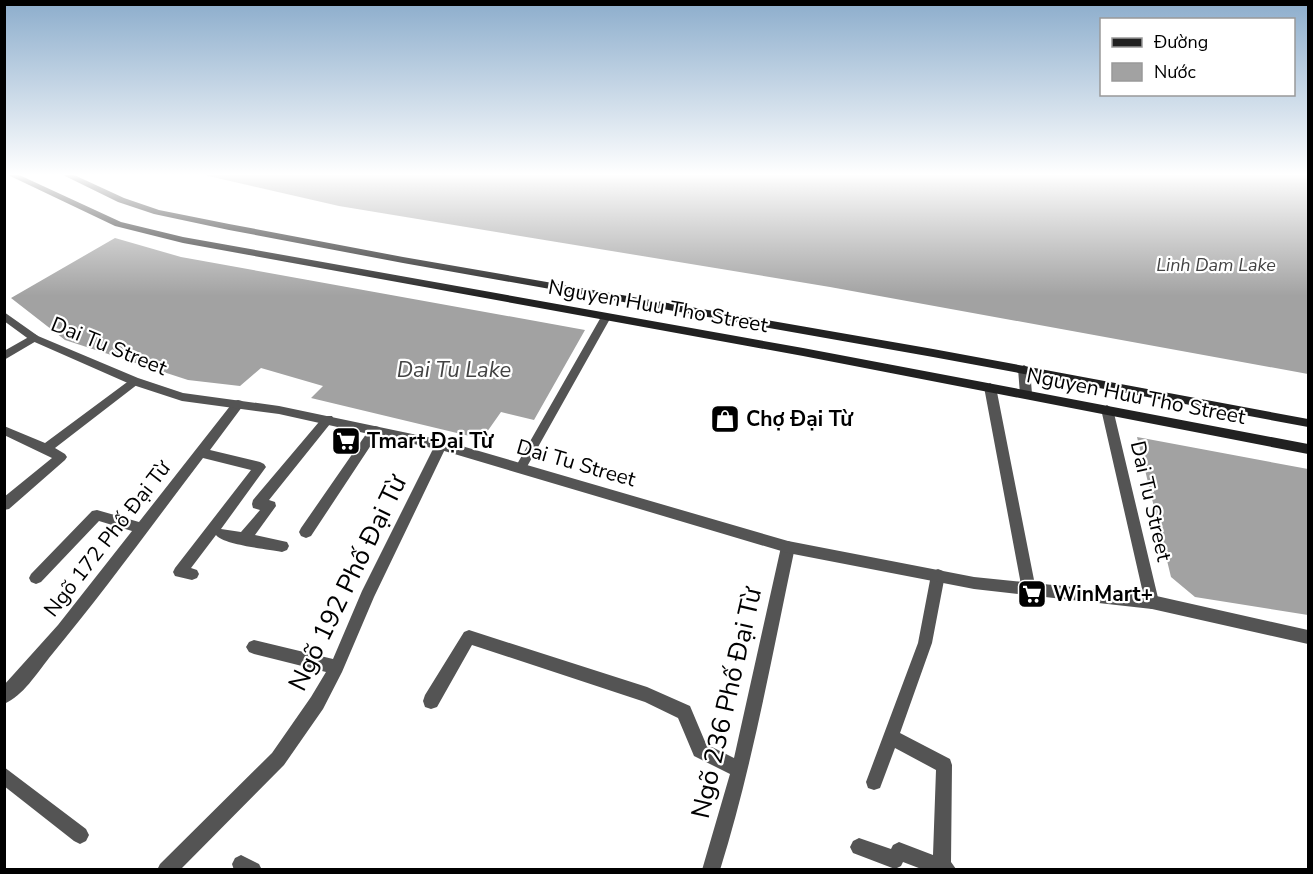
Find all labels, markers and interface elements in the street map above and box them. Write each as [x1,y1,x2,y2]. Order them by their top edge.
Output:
legend [1100,18,1295,96]
text: Đường [1153,30,1208,54]
text: Nước [1154,60,1196,84]
water label: Linh Dam Lake [1156,253,1276,277]
street label: Nguyen Huu Tho Street [546,273,771,339]
street label: Dai Tu Street [47,310,172,382]
water label: Dai Tu Lake [397,355,511,385]
street label: Nguyen Huu Tho Street [1024,361,1249,431]
shop icon: Chợ Đại Từ [709,403,741,435]
place label: Chợ Đại Từ [746,405,854,433]
supermarket icon: Tmart Đại Từ [330,425,362,457]
place label: Tmart Đại Từ [367,427,495,455]
street label: Dai Tu Street [513,433,639,494]
street label: Dai Tu Street [1124,438,1179,564]
street label: Ngõ 172 Phố Đại Từ [37,454,177,623]
street label: Ngõ 192 Phố Đại Từ [280,468,415,697]
supermarket icon: WinMart+ [1016,578,1048,610]
place label: WinMart+ [1053,580,1153,608]
street label: Ngõ 236 Phố Đại Từ [683,583,770,822]

